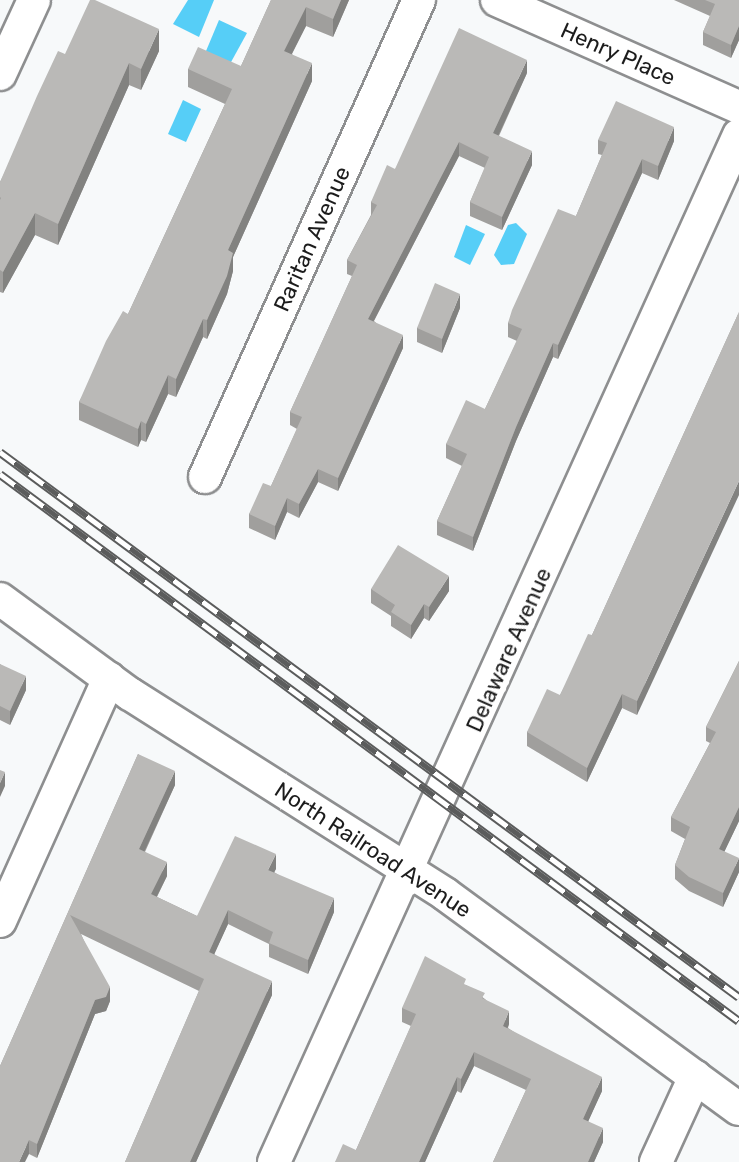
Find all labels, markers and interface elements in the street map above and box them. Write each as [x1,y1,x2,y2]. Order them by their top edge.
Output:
street label: Henry Place [556,17,680,91]
street label: Raritan Avenue [268,162,356,316]
street label: Delaware Avenue [461,564,557,736]
street label: North Railroad Avenue [270,776,476,924]

